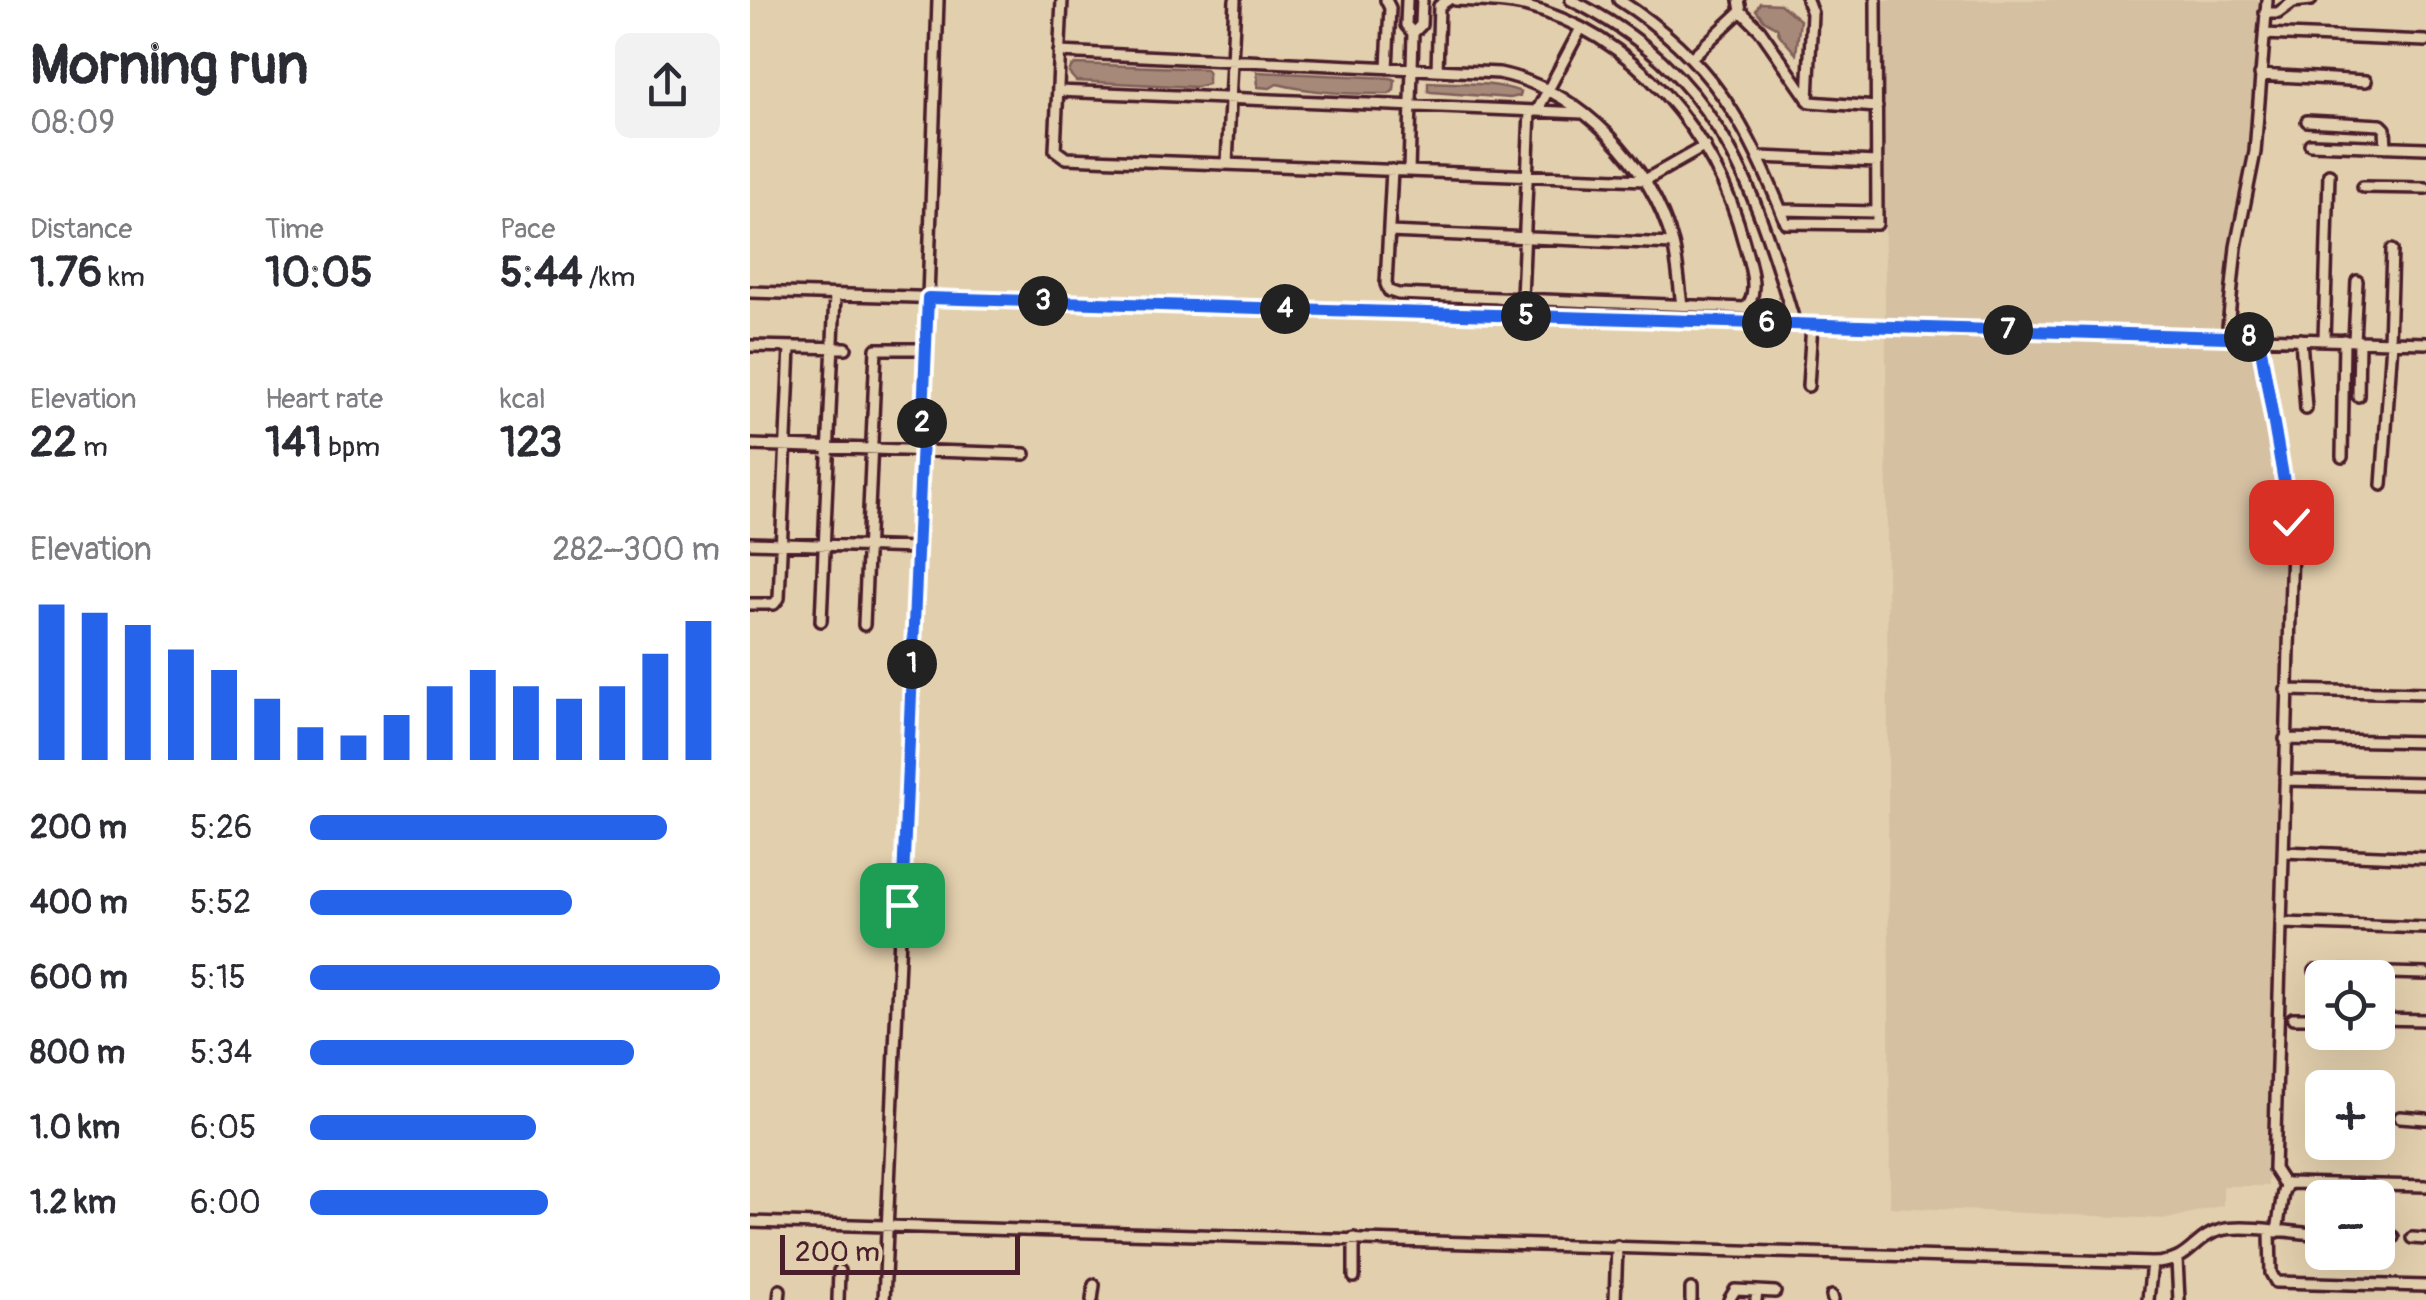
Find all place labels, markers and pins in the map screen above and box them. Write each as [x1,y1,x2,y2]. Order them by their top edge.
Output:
pin: 3 [1018,276,1068,326]
pin: 4 [1260,284,1310,334]
pin: 5 [1501,291,1551,341]
pin: 6 [1742,298,1792,348]
pin: 7 [1983,305,2033,355]
pin: 8 [2224,312,2274,362]
pin: 2 [897,398,947,448]
pin [2249,480,2334,565]
pin: 1 [887,639,937,689]
pin [860,863,945,948]

